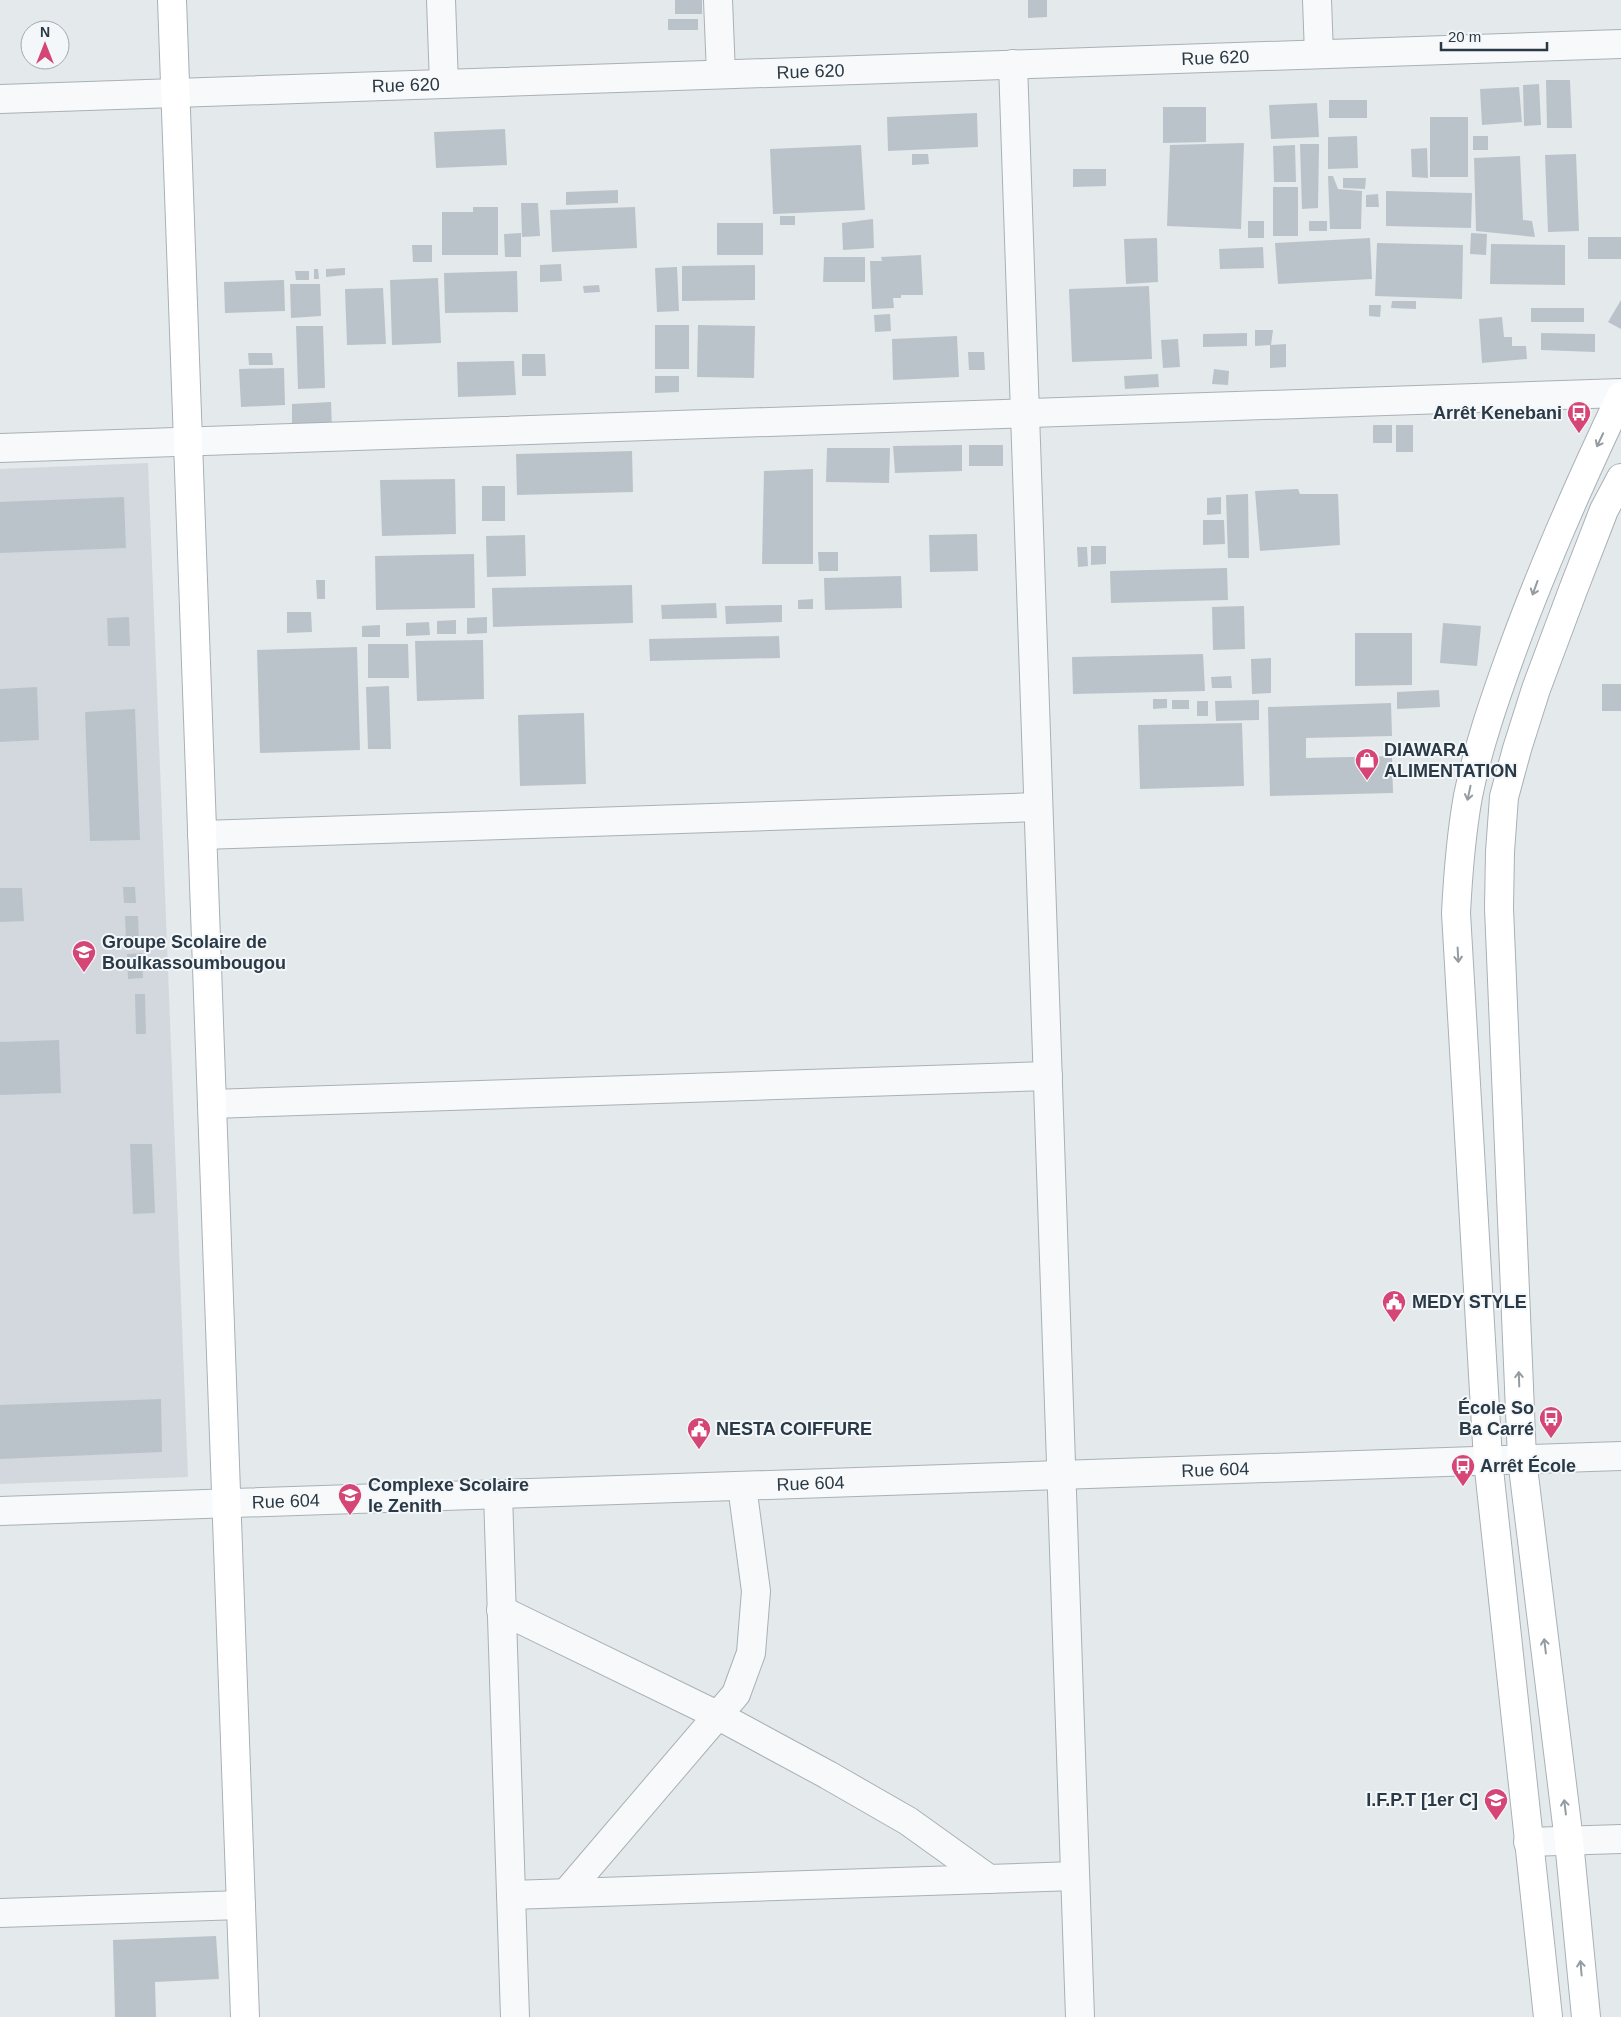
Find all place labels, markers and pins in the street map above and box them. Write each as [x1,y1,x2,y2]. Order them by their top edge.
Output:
bus stop icon: Arrêt Kenebani [1566,400,1592,434]
place label: Arrêt Kenebani [1433,403,1562,423]
place label: DIAWARA ALIMENTATION [1384,740,1517,781]
shop icon: DIAWARA ALIMENTATION [1354,747,1380,781]
place label: Groupe Scolaire de Boulkassoumbougou [102,932,286,973]
school or university icon: Groupe Scolaire de Boulkassoumbougou [71,939,97,973]
public building icon: MEDY STYLE [1381,1289,1407,1323]
place label: MEDY STYLE [1412,1292,1527,1312]
place label: École So Ba Carré [1458,1397,1534,1439]
bus stop icon: École So Ba Carré [1538,1405,1564,1439]
public building icon: NESTA COIFFURE [686,1416,712,1450]
place label: NESTA COIFFURE [716,1419,872,1439]
bus stop icon: Arrêt École [1450,1453,1476,1487]
place label: Arrêt École [1480,1455,1576,1476]
place label: Complexe Scolaire le Zenith [368,1475,529,1516]
school or university icon: Complexe Scolaire le Zenith [337,1482,363,1516]
school or university icon: I.F.P.T [1er C] [1483,1787,1509,1821]
place label: I.F.P.T [1er C] [1366,1790,1478,1810]

